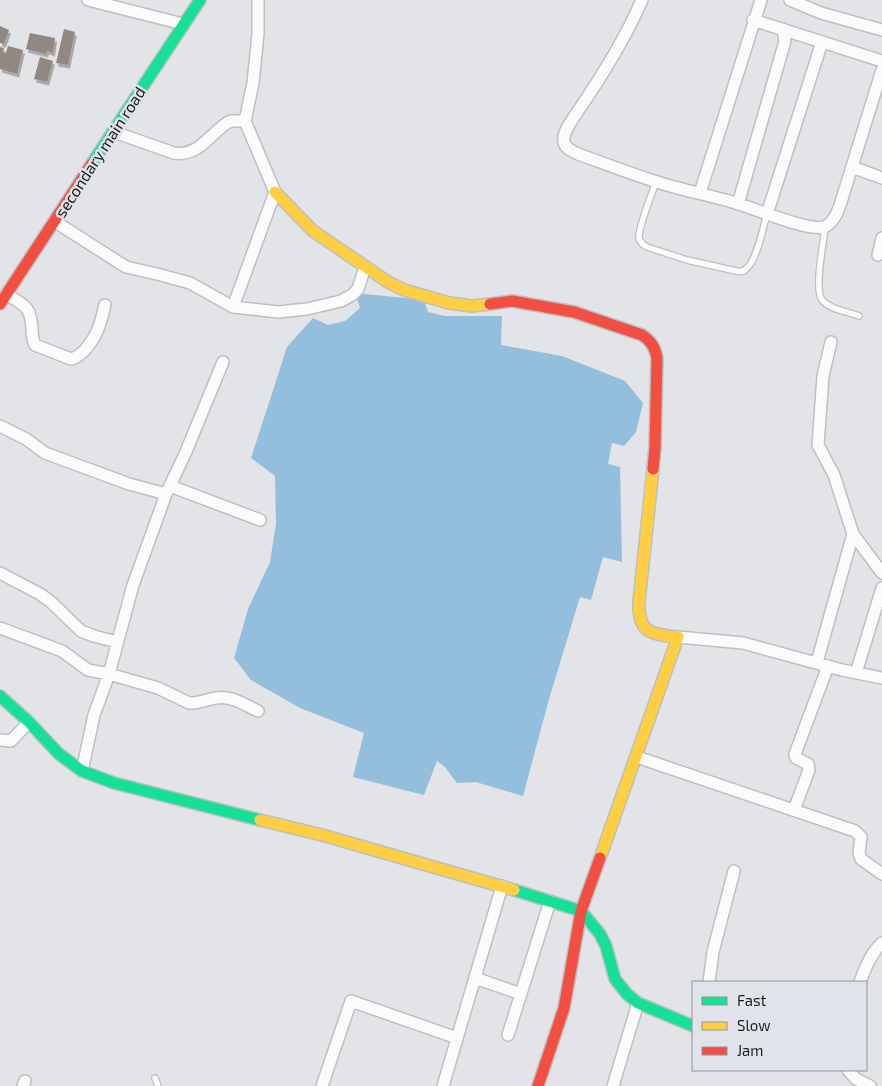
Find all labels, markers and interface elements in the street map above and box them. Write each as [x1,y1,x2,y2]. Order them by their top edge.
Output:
street label: secondary main road [50,83,149,221]
legend [692,981,867,1071]
text: Fast [737,991,767,1009]
text: Slow [737,1016,771,1034]
text: Jam [737,1041,763,1059]

